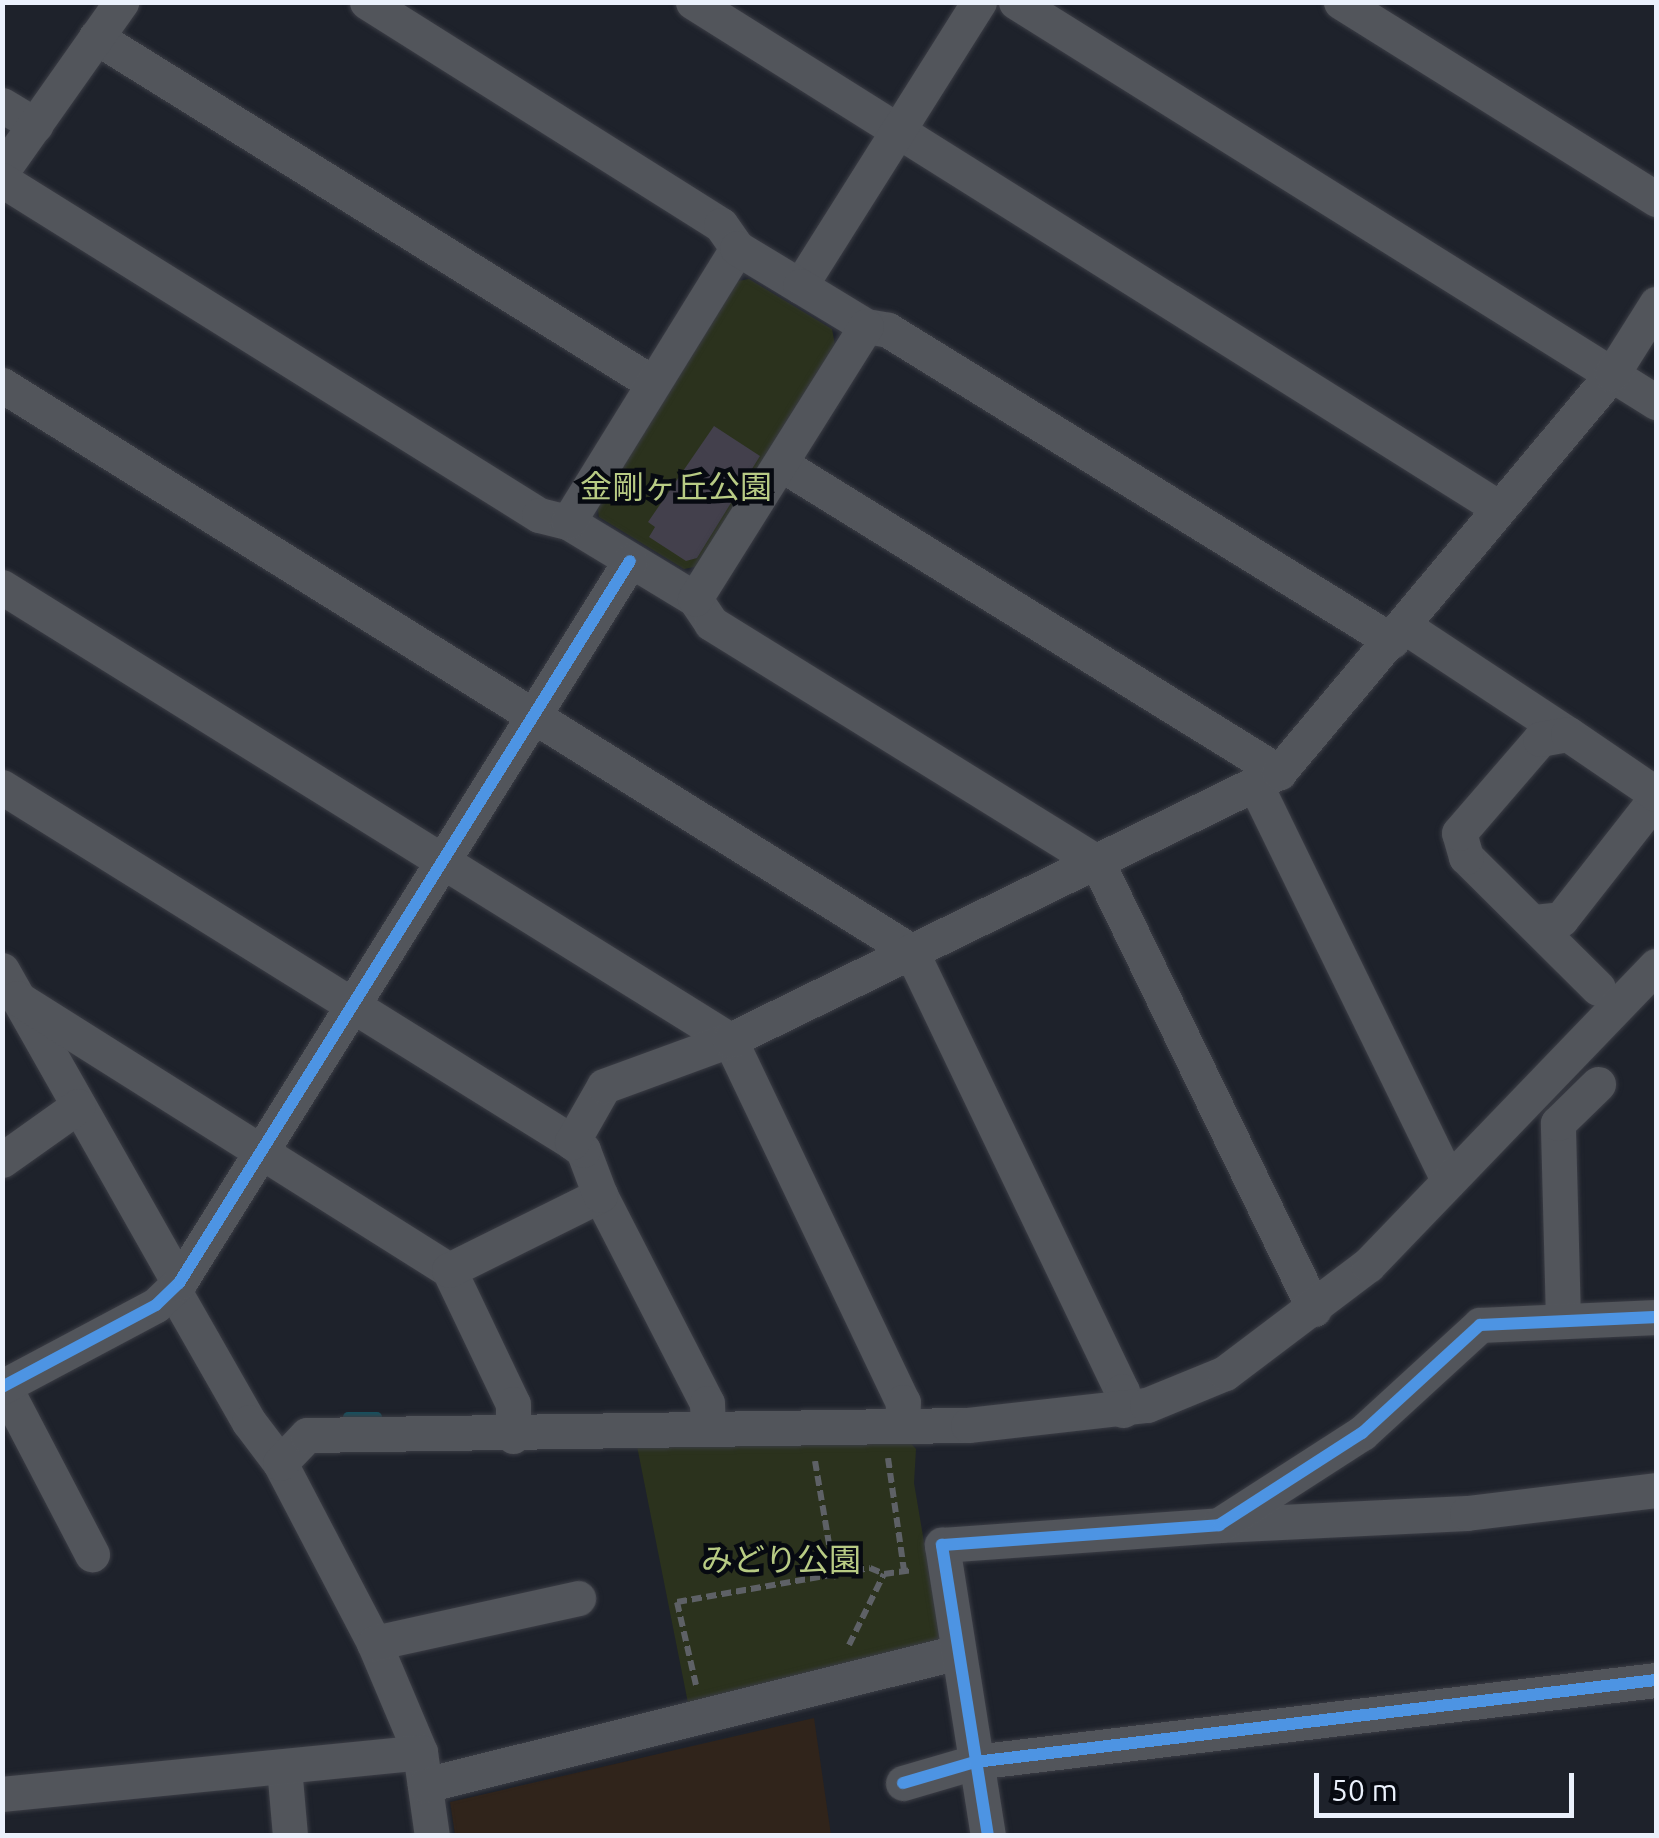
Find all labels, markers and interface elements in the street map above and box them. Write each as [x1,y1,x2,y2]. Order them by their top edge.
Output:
park label: 金剛ヶ丘公園 [580,467,772,505]
park label: みどり公園 [701,1540,861,1578]
scale bar [1319,1753,1579,1815]
text: 50 m [1331,1773,1398,1807]

